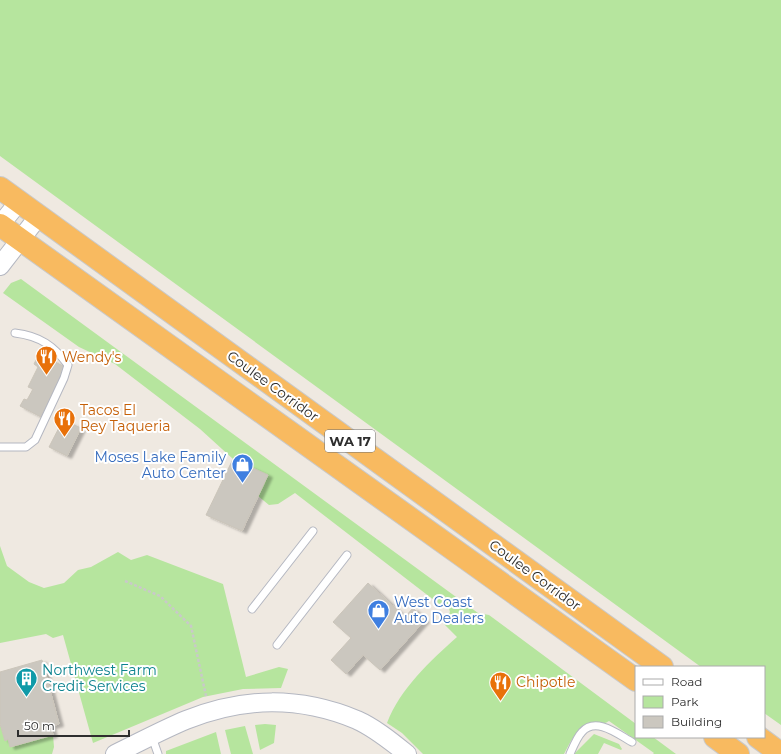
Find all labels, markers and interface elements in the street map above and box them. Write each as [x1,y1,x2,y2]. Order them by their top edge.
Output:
restaurant icon: Wendy's [34,344,60,377]
street label: Coulee Corridor [224,347,323,426]
place label: Wendy's [62,348,122,366]
place label: Tacos El Rey Taqueria [80,401,171,435]
restaurant icon: Tacos El Rey Taqueria [52,405,78,438]
road number: WA 17 [325,430,375,452]
place label: Moses Lake Family Auto Center [95,448,226,482]
shop icon: Moses Lake Family Auto Center [229,452,255,485]
street label: Coulee Corridor [486,536,585,615]
place label: West Coast Auto Dealers [394,593,484,627]
shop icon: West Coast Auto Dealers [366,597,392,630]
place label: Northwest Farm Credit Services [42,661,157,695]
building icon: Northwest Farm Credit Services [13,665,39,698]
legend [635,666,765,738]
restaurant icon: Chipotle [488,669,514,702]
place label: Chipotle [516,673,575,691]
text: Road [671,674,702,689]
text: Park [671,694,699,709]
scale bar [18,712,129,738]
text: Building [671,714,722,729]
text: 50 m [24,718,55,733]

